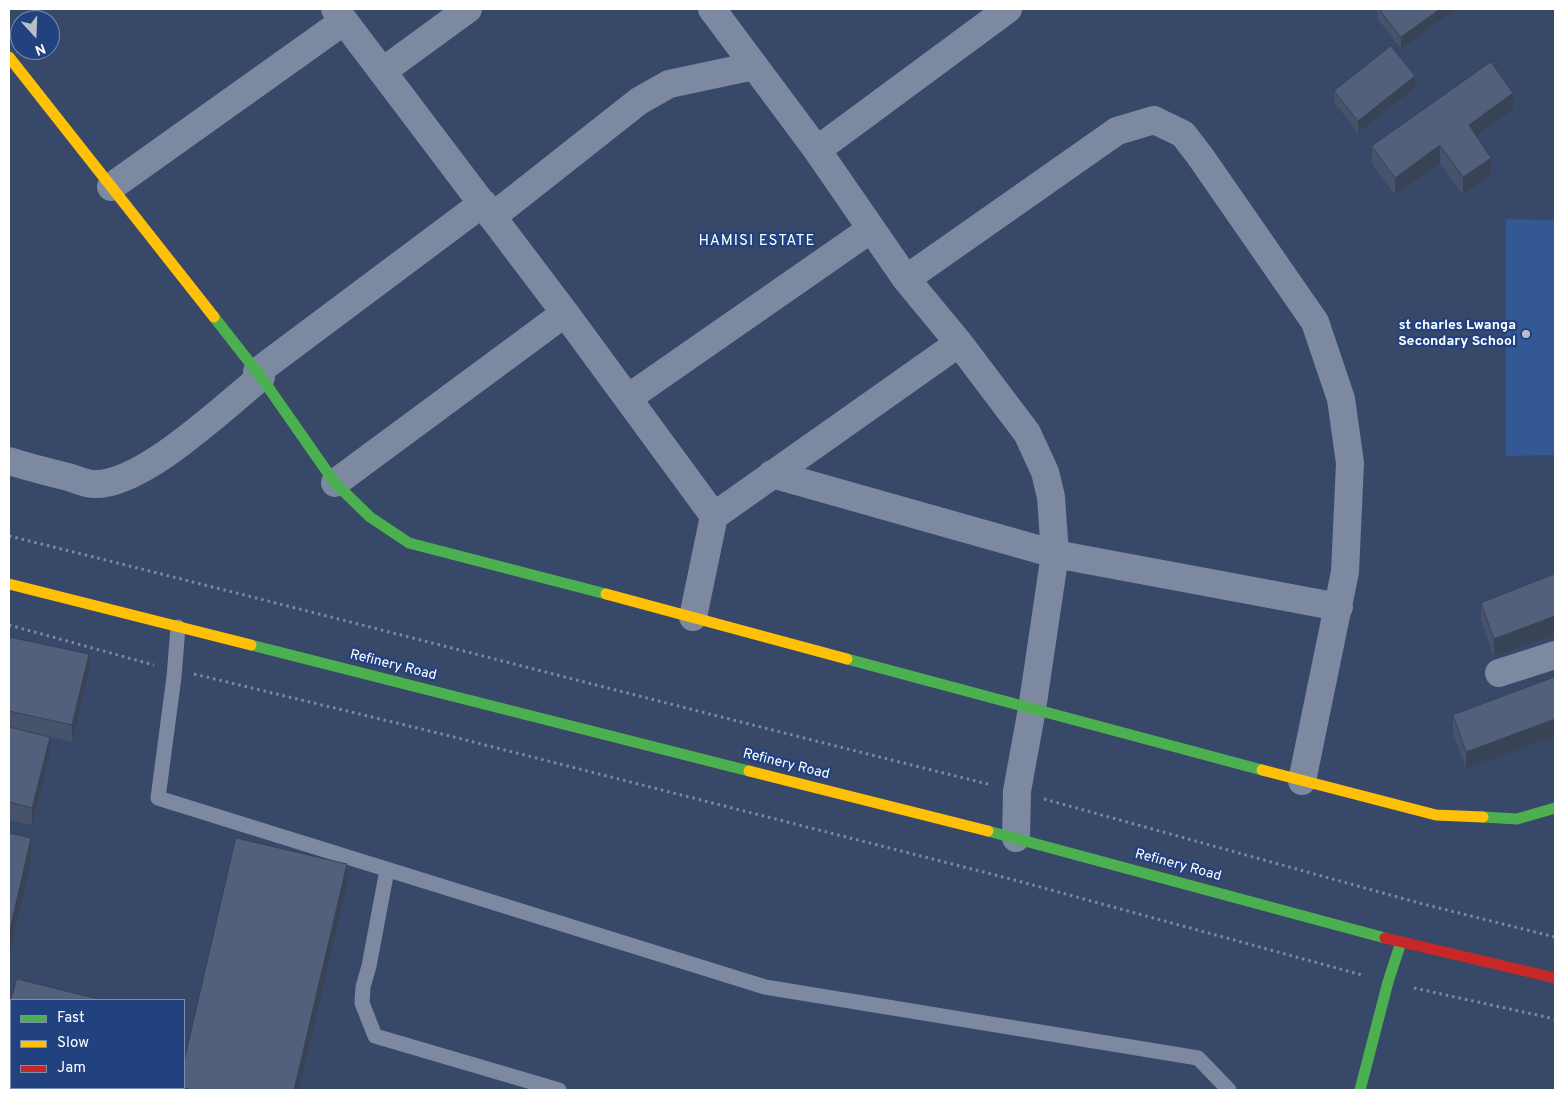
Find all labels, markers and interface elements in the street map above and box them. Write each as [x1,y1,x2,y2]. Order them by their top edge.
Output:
north arrow [10,10,60,60]
text: N [32,39,48,58]
district label: HAMISI ESTATE [697,233,817,251]
place label: st charles Lwanga Secondary School [1398,318,1516,351]
marker: st charles Lwanga Secondary School [1520,328,1532,340]
street label: Refinery Road [348,647,438,685]
street label: Refinery Road [741,746,831,784]
street label: Refinery Road [1133,846,1223,886]
legend [10,999,185,1089]
text: Fast [57,1009,85,1028]
text: Slow [57,1034,89,1053]
text: Jam [57,1059,86,1078]

